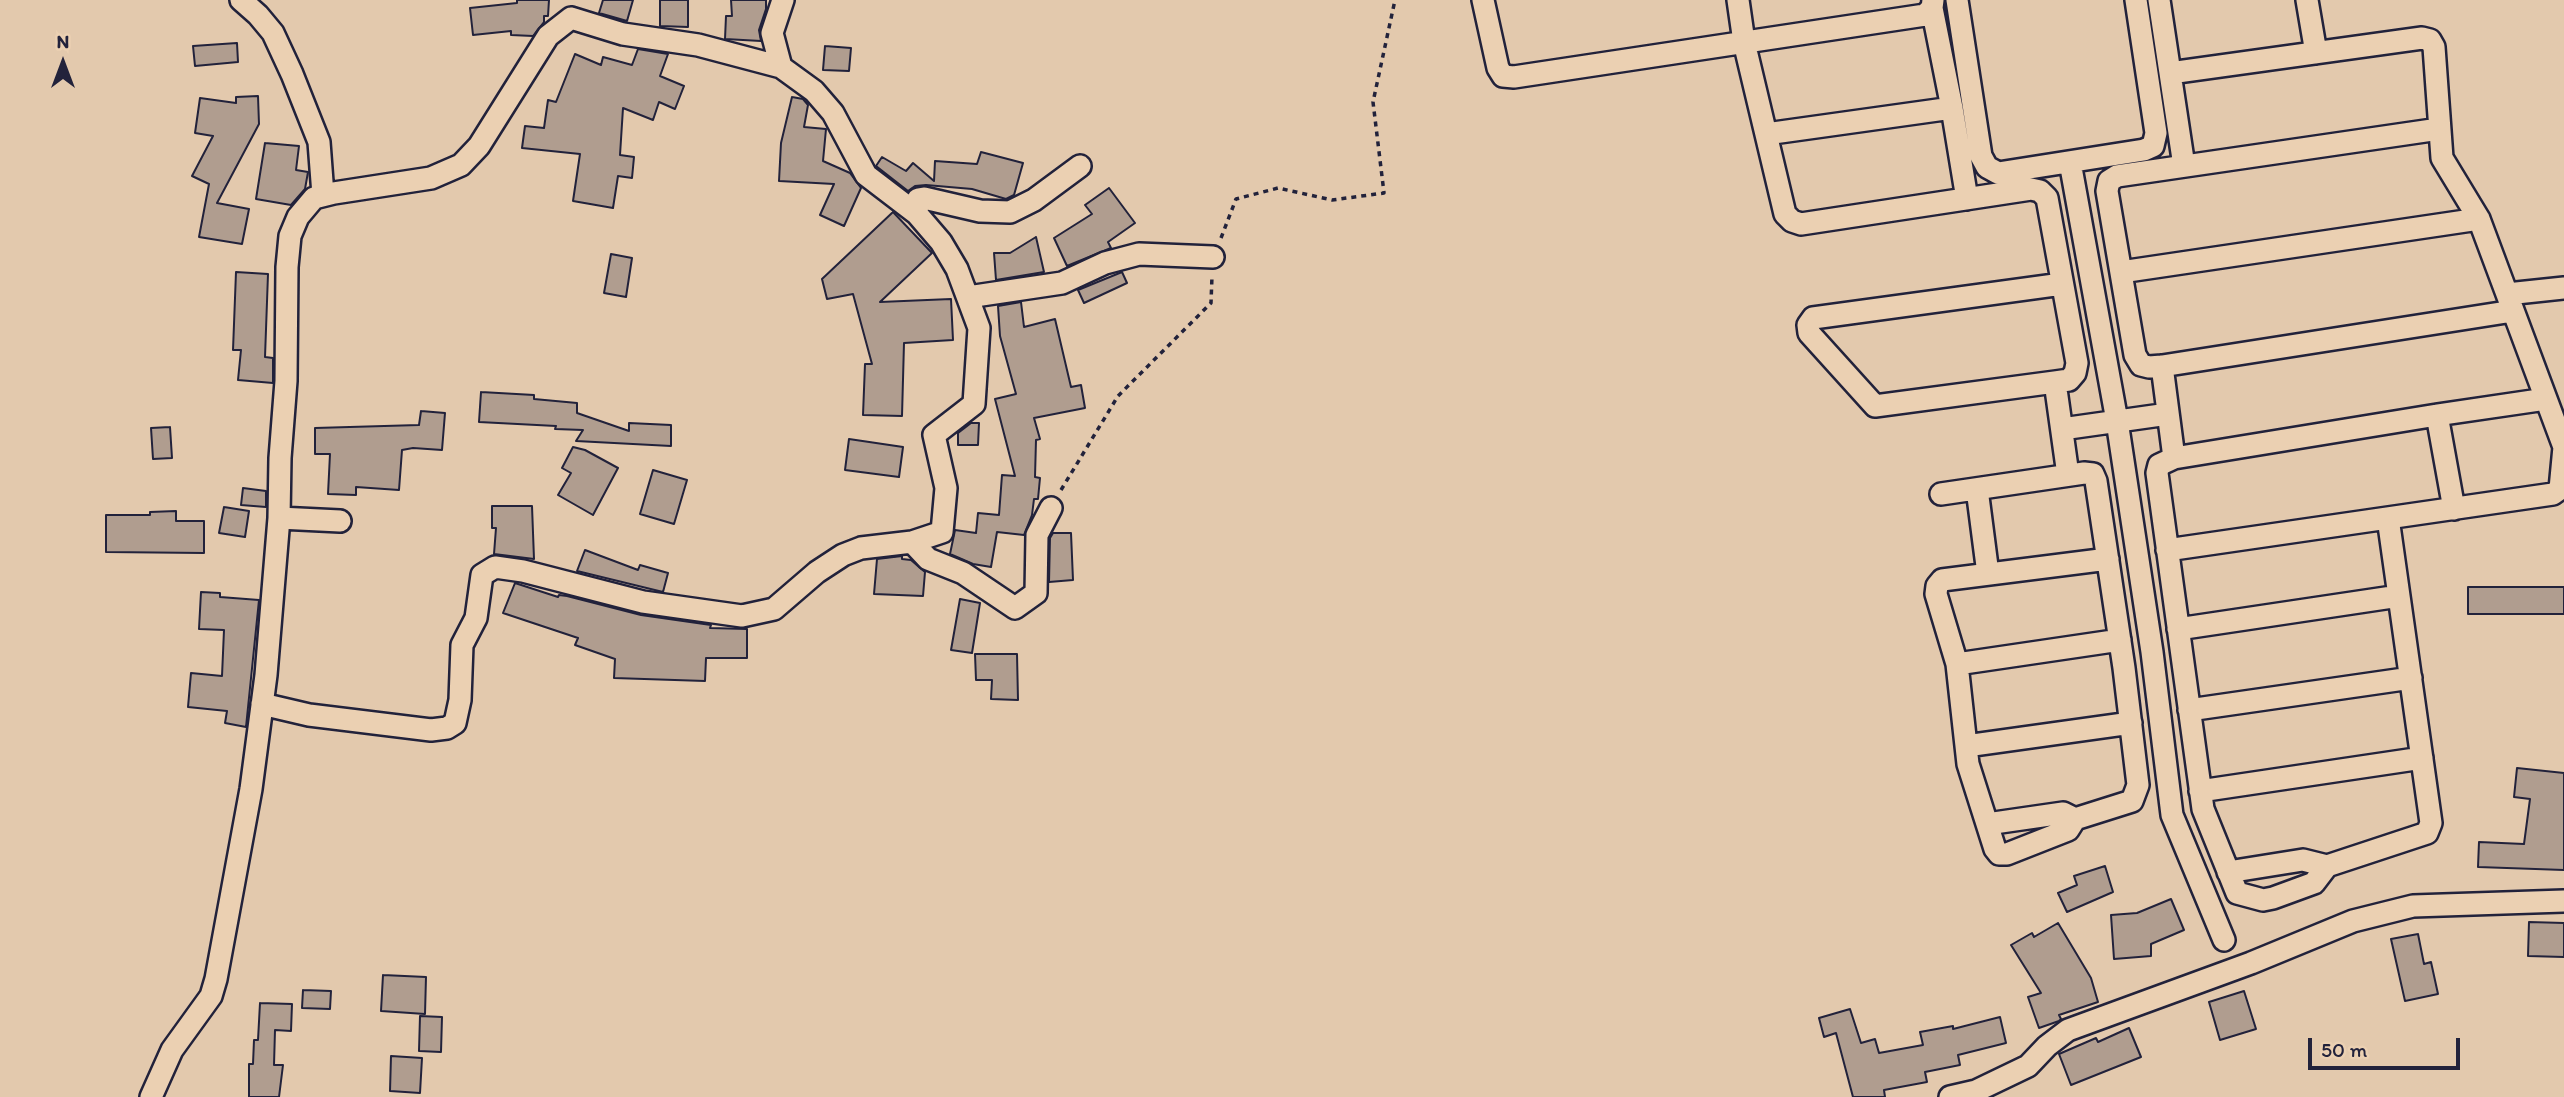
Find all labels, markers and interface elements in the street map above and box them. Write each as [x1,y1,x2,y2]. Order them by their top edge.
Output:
north arrow [28,28,98,98]
text: N [57,30,69,53]
scale bar [2312,1024,2464,1068]
text: 50 m [2321,1037,2367,1062]

